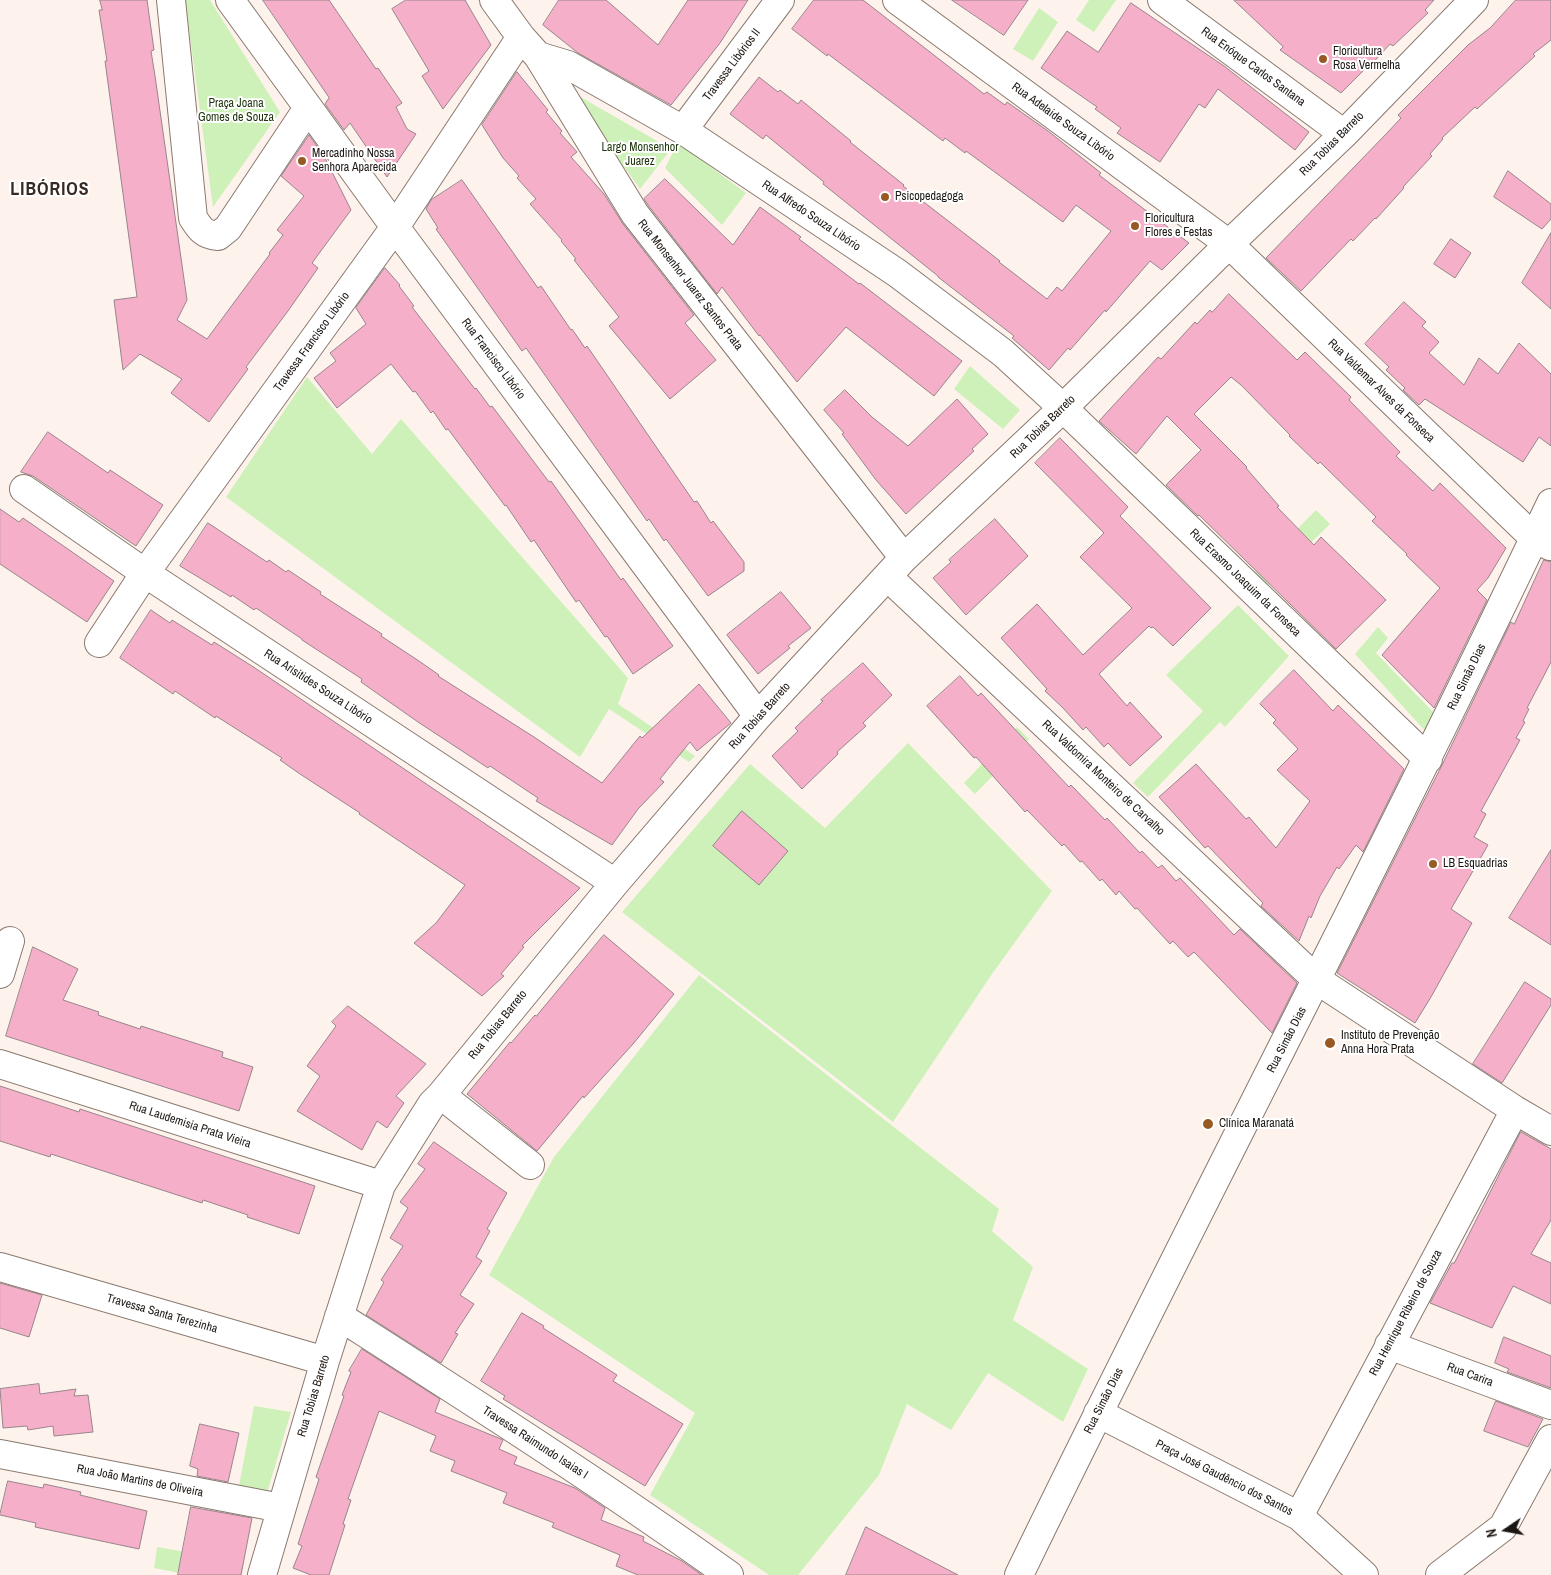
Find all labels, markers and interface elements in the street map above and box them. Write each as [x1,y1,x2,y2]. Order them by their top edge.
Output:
street label: Rua Enóque Carlos Santana [1198,24,1308,110]
street label: Travessa Libórios II [700,26,764,104]
place label: Floricultura Rosa Vermelha [1333,45,1400,73]
marker: Floricultura Rosa Vermelha [1317,53,1329,65]
street label: Rua Adelaide Souza Libório [1009,80,1117,164]
park label: Praça Joana Gomes de Souza [198,97,274,125]
street label: Rua Tobias Barreto [1297,109,1367,179]
park label: Largo Monsenhor Juarez [601,141,679,169]
place label: Mercadinho Nossa Senhora Aparecida [312,147,397,175]
marker: Mercadinho Nossa Senhora Aparecida [296,155,308,167]
street label: Rua Alfredo Souza Libório [759,178,863,254]
district label: LIBÓRIOS [9,179,91,201]
place label: Psicopedagoga [895,190,963,204]
marker: Psicopedagoga [879,191,891,203]
place label: Floricultura Flores e Festas [1145,212,1212,240]
street label: Rua Monsenhor Juarez Santos Prata [634,217,746,353]
marker: Floricultura Flores e Festas [1129,220,1141,232]
street label: Travessa Francisco Libório [271,289,353,395]
street label: Rua Francisco Libório [458,316,528,402]
street label: Rua Valdemar Alves da Fonseca [1325,336,1437,446]
street label: Rua Tobias Barreto [1008,392,1078,462]
street label: Rua Erasmo Joaquim da Fonseca [1186,526,1304,640]
street label: Rua Simão Dias [1445,641,1489,713]
street label: Rua Arisitides Souza Libório [261,647,375,727]
street label: Rua Tobias Barreto [726,680,794,752]
street label: Rua Valdomira Monteiro de Carvalho [1039,717,1167,839]
place label: LB Esquadrias [1443,857,1508,871]
marker: LB Esquadrias [1427,858,1439,870]
street label: Rua Tobias Barreto [466,988,530,1062]
street label: Rua Simão Dias [1264,1005,1310,1075]
place label: Instituto de Prevenção Anna Hora Prata [1341,1029,1439,1057]
marker: Instituto de Prevenção Anna Hora Prata [1323,1036,1337,1050]
street label: Rua Laudemisia Prata Vieira [127,1098,253,1152]
marker: Clínica Maranatá [1201,1117,1215,1131]
place label: Clínica Maranatá [1219,1117,1294,1131]
street label: Rua Henrique Ribeiro de Souza [1367,1248,1445,1378]
street label: Travessa Santa Terezinha [105,1291,219,1337]
street label: Rua Tobias Barreto [295,1353,333,1439]
street label: Rua Carira [1445,1360,1495,1390]
street label: Rua Simão Dias [1081,1366,1127,1436]
street label: Travessa Raimundo Isaias I [480,1404,590,1482]
street label: Praça José Gaudêncio dos Santos [1153,1437,1295,1519]
street label: Rua João Martins de Oliveira [76,1462,204,1500]
north arrow [1481,1505,1531,1555]
text: N [1482,1527,1501,1539]

